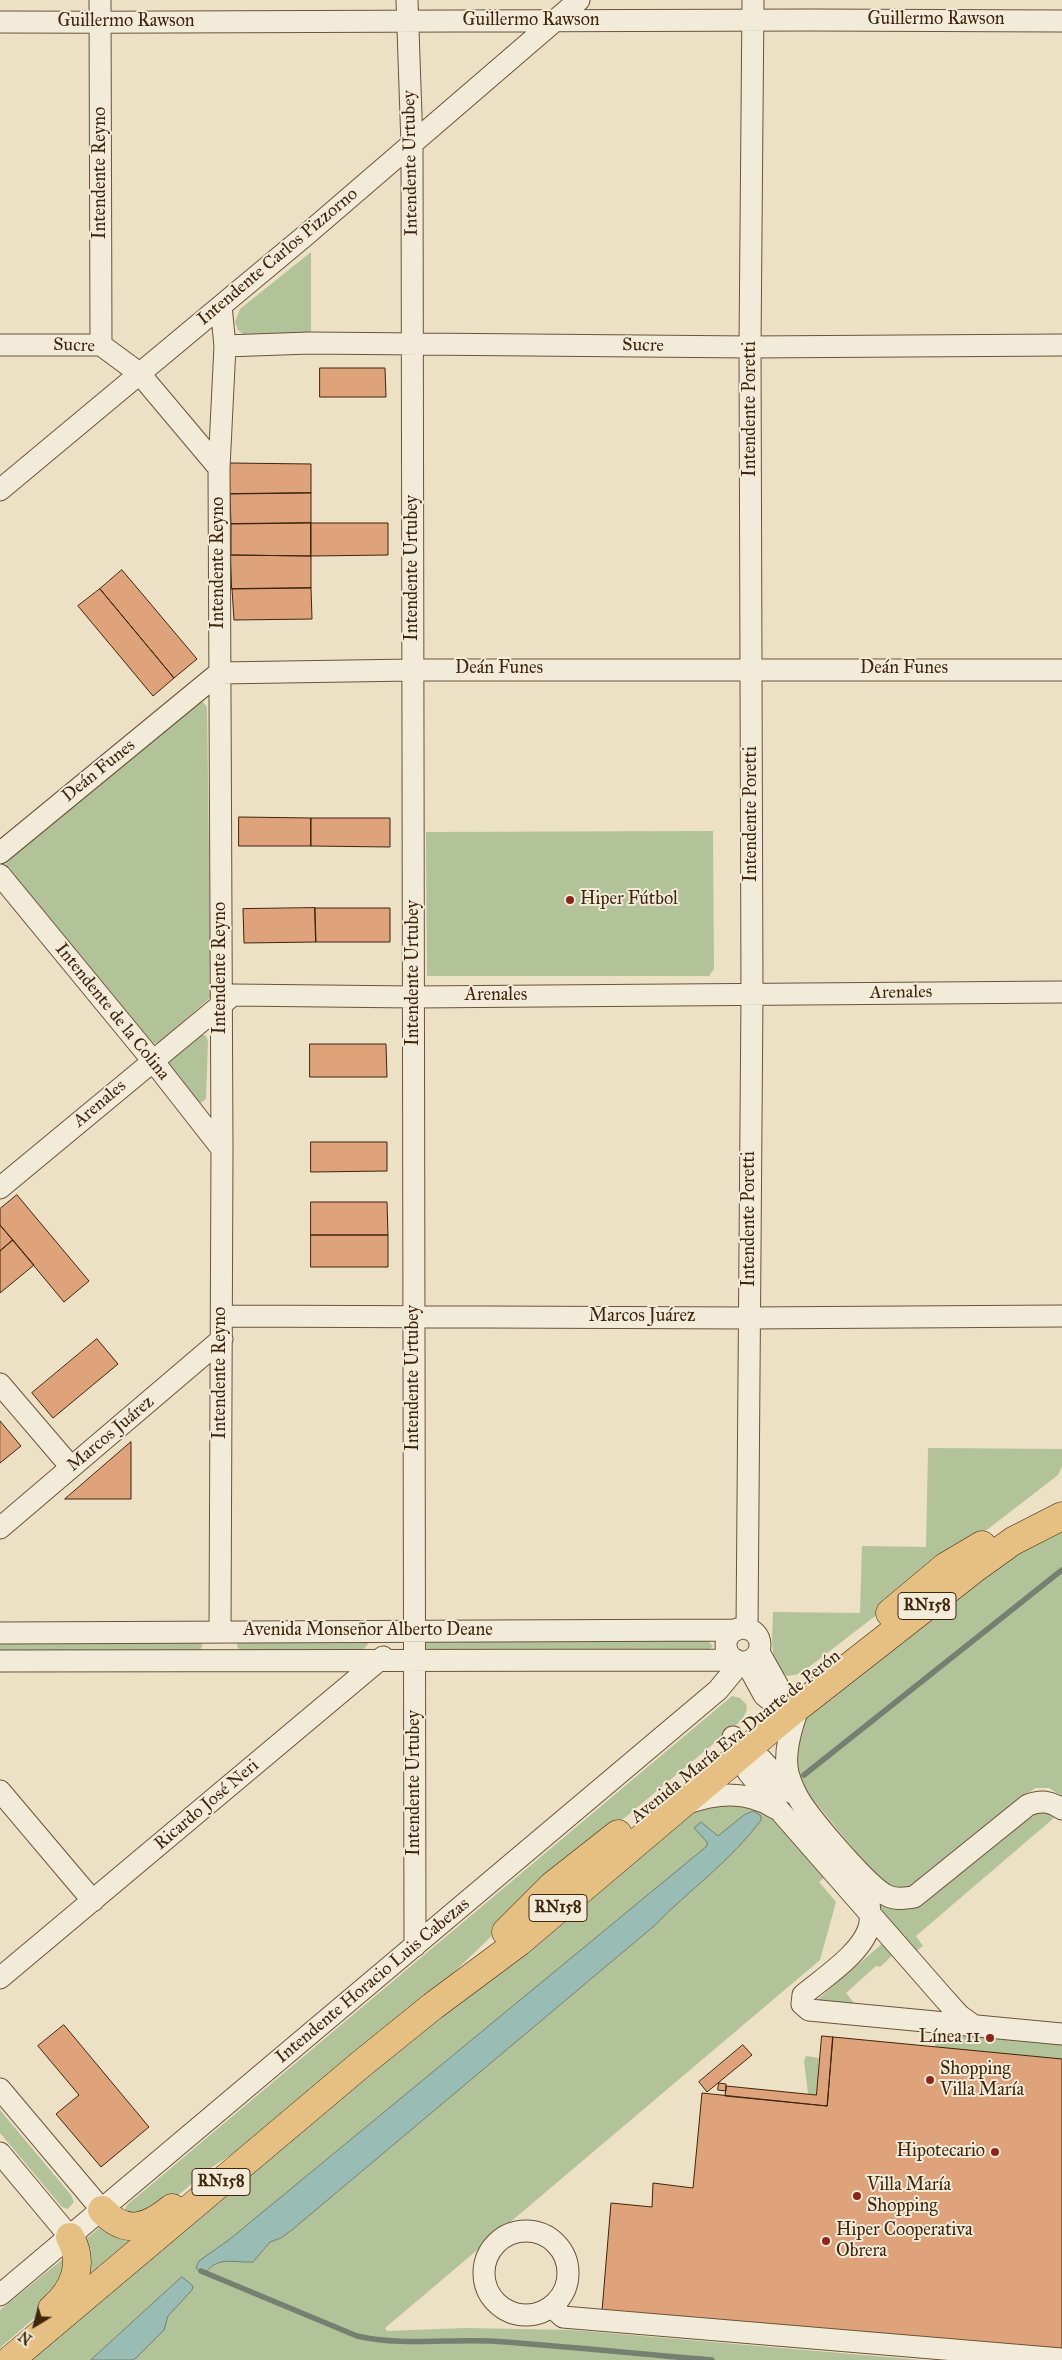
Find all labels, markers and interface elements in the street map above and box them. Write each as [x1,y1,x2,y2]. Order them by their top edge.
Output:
street label: Guillermo Rawson [867,9,1005,31]
street label: Guillermo Rawson [462,10,600,32]
street label: Guillermo Rawson [57,11,195,33]
street label: Intendente Urtubey [399,90,423,236]
street label: Intendente Reyno [90,107,112,239]
street label: Intendente Carlos Pizzorno [193,184,363,330]
street label: Sucre [53,334,95,358]
street label: Sucre [622,335,664,357]
street label: Intendente Poretti [740,341,762,477]
street label: Intendente Urtubey [402,495,424,641]
street label: Intendente Reyno [208,497,230,629]
street label: Deán Funes [455,658,543,680]
street label: Deán Funes [860,658,948,680]
street label: Deán Funes [58,735,140,807]
street label: Intendente Poretti [741,746,763,882]
place label: Hiper Fútbol [580,889,678,911]
marker: Hiper Fútbol [564,894,576,906]
street label: Intendente Urtubey [403,900,425,1046]
street label: Intendente Reyno [210,902,232,1034]
street label: Intendente de la Colina [50,939,174,1085]
street label: Arenales [870,982,932,1004]
street label: Arenales [465,985,527,1007]
street label: Arenales [69,1076,131,1132]
street label: Intendente Poretti [739,1151,761,1287]
street label: Intendente Urtubey [403,1305,425,1451]
street label: Marcos Juárez [589,1306,695,1328]
street label: Intendente Reyno [210,1307,232,1439]
street label: Marcos Juárez [63,1391,159,1477]
road number: RN158 [898,1592,956,1620]
street label: Avenida Monseñor Alberto Deane [243,1620,493,1642]
street label: Avenida María Eva Duarte de Perón [627,1646,845,1828]
street label: Intendente Urtubey [404,1710,426,1856]
street label: Ricardo José Neri [150,1755,264,1855]
street label: Intendente Horacio Luis Cabezas [272,1894,474,2068]
road number: RN158 [529,1895,587,1922]
place label: Línea 11 [919,2027,980,2049]
marker: Línea 11 [984,2032,996,2044]
place label: Shopping Villa María [940,2059,1024,2102]
marker: Shopping Villa María [924,2074,936,2086]
place label: Hipotecario [896,2141,985,2163]
marker: Hipotecario [989,2146,1001,2158]
road number: RN158 [192,2168,250,2196]
place label: Villa María Shopping [867,2175,951,2218]
marker: Villa María Shopping [851,2190,863,2202]
place label: Hiper Cooperativa Obrera [836,2220,973,2262]
marker: Hiper Cooperativa Obrera [820,2235,832,2247]
north arrow [10,2300,60,2350]
text: N [16,2327,36,2348]

